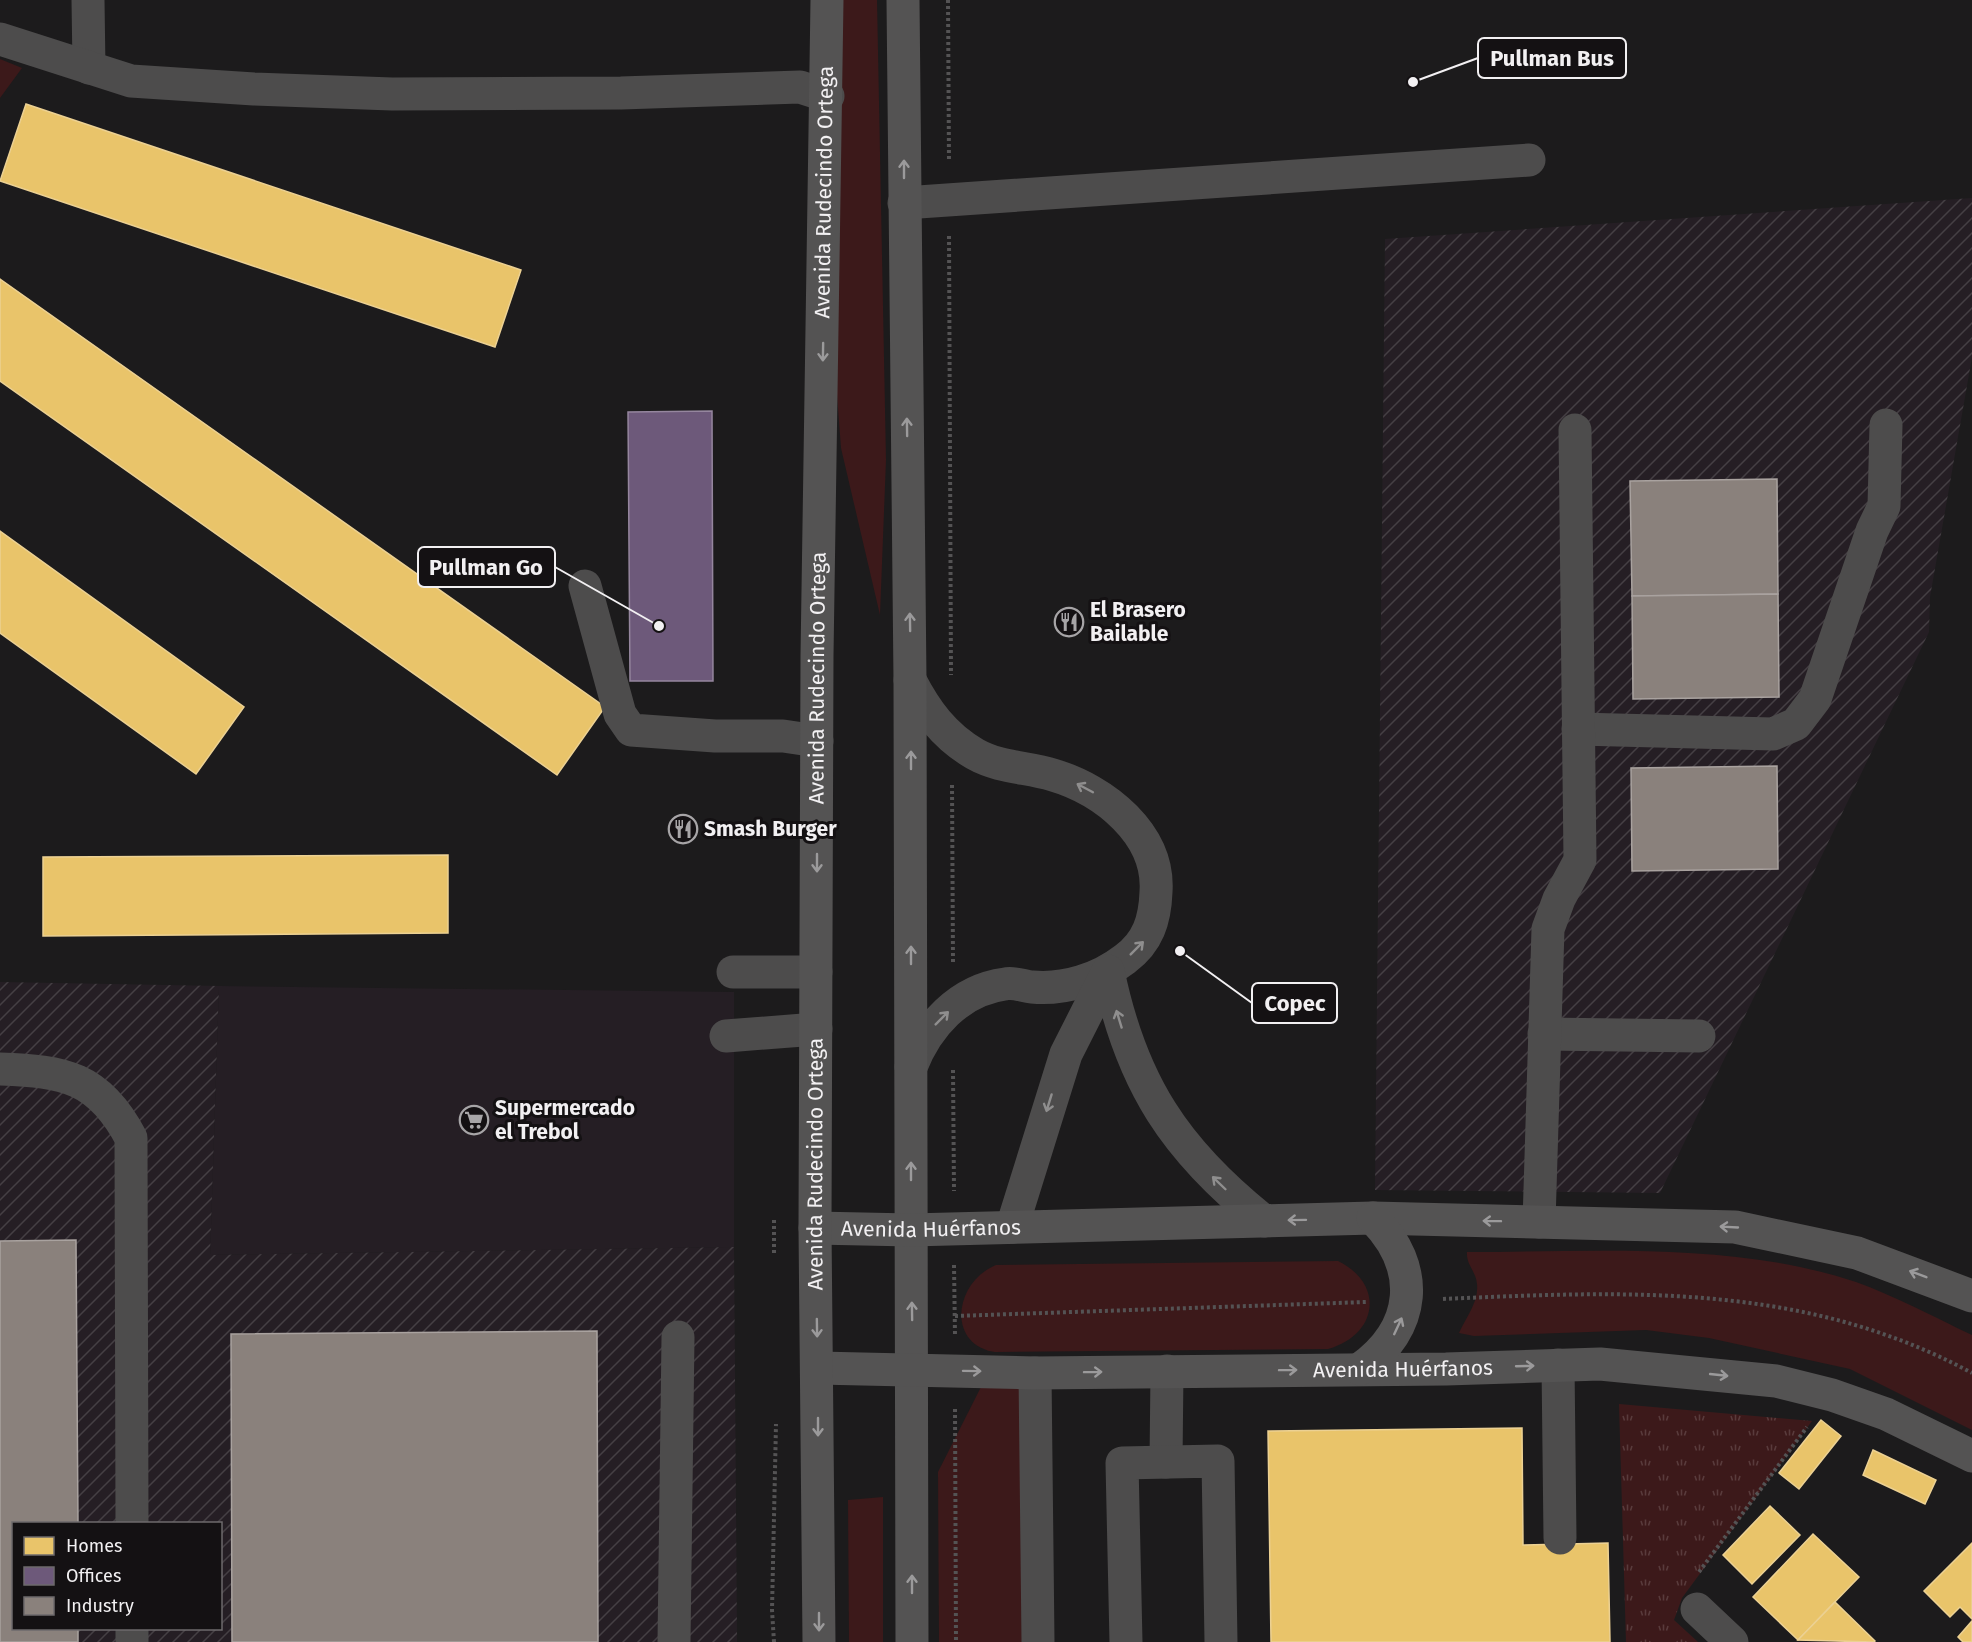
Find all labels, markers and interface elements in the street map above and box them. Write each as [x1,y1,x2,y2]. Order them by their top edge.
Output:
callout: Pullman Bus [1478,38,1626,78]
text: Pullman Bus [1490,45,1614,72]
street label: Avenida Rudecindo Ortega [809,66,839,319]
one-way arrow [898,159,910,179]
one-way arrow [817,342,829,362]
one-way arrow [901,417,913,437]
callout: Pullman Go [418,547,555,587]
street label: Avenida Rudecindo Ortega [803,552,832,804]
text: Pullman Go [429,554,543,581]
place label: El Brasero Bailable [1090,597,1186,647]
restaurant icon: El Brasero Bailable [1053,606,1085,638]
one-way arrow [904,612,916,632]
one-way arrow [905,751,917,771]
one-way arrow [1077,782,1094,794]
restaurant icon: Smash Burger [667,813,699,845]
place label: Smash Burger [704,816,837,842]
one-way arrow [811,852,823,872]
one-way arrow [1129,941,1144,955]
one-way arrow [905,946,917,966]
callout: Copec [1252,983,1337,1023]
text: Copec [1265,990,1326,1017]
one-way arrow [934,1010,949,1025]
one-way arrow [1113,1010,1124,1029]
street label: Avenida Rudecindo Ortega [802,1038,829,1290]
one-way arrow [1043,1093,1054,1112]
place label: Supermercado el Trebol [495,1095,635,1145]
supermarket icon: Supermercado el Trebol [458,1104,490,1136]
one-way arrow [905,1162,917,1182]
one-way arrow [1212,1176,1227,1190]
street label: Avenida Huérfanos [841,1214,1021,1243]
one-way arrow [1288,1215,1308,1226]
one-way arrow [1483,1215,1503,1227]
one-way arrow [1720,1221,1740,1232]
one-way arrow [1909,1267,1928,1278]
one-way arrow [906,1302,918,1322]
one-way arrow [812,1318,823,1338]
one-way arrow [1393,1318,1405,1336]
street label: Avenida Huérfanos [1313,1354,1494,1383]
one-way arrow [1515,1360,1535,1372]
one-way arrow [1278,1364,1298,1376]
one-way arrow [961,1365,981,1377]
one-way arrow [1083,1366,1103,1378]
one-way arrow [1709,1370,1729,1381]
one-way arrow [812,1416,824,1436]
legend [12,1522,222,1630]
text: Homes [66,1535,122,1557]
text: Offices [66,1565,121,1587]
one-way arrow [906,1574,918,1594]
text: Industry [66,1595,134,1617]
one-way arrow [813,1611,824,1631]

